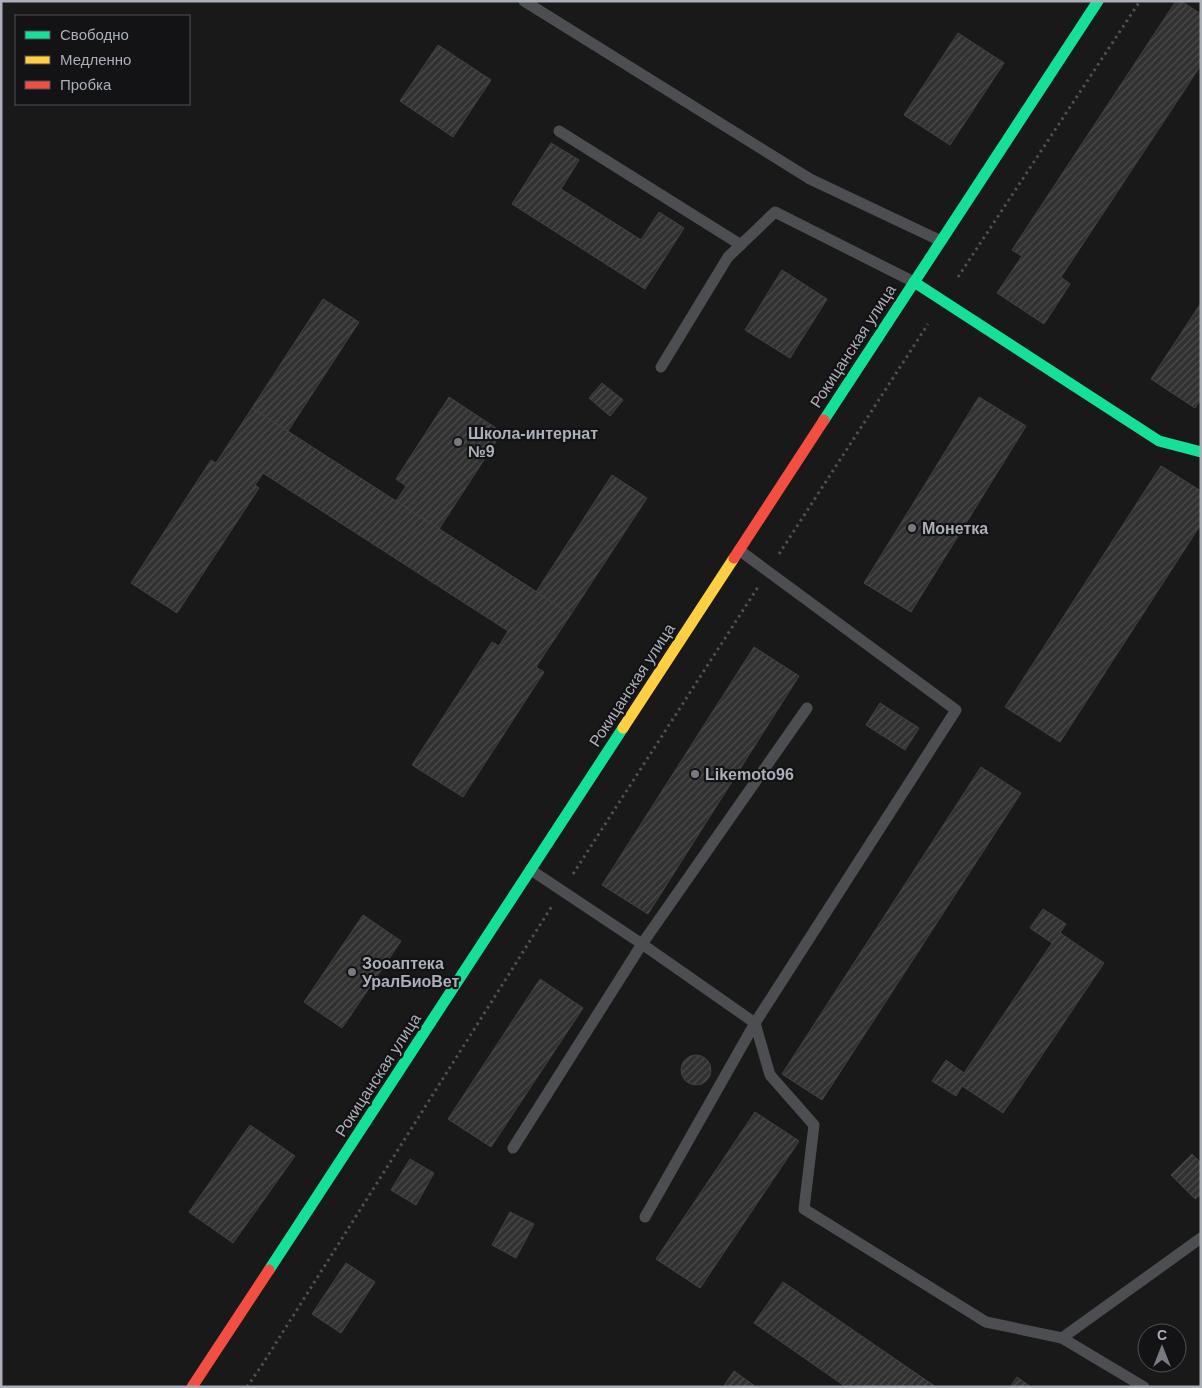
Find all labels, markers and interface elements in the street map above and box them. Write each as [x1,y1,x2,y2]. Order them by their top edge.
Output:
legend [15,15,190,105]
text: Свободно [60,26,129,43]
text: Медленно [60,51,131,68]
text: Пробка [60,76,112,93]
street label: Рокицанская улица [807,281,899,411]
place label: Школа-интернат №9 [468,425,598,460]
marker: Школа-интернат №9 [452,436,464,448]
place label: Монетка [922,520,988,537]
marker: Монетка [906,522,918,534]
street label: Рокицанская улица [586,620,678,750]
place label: Likemoto96 [705,766,794,783]
marker: Likemoto96 [689,768,701,780]
place label: Зооаптека УралБиоВет [362,955,460,990]
marker: Зооаптека УралБиоВет [346,966,358,978]
street label: Рокицанская улица [332,1010,424,1140]
north arrow [1137,1323,1187,1373]
text: С [1157,1327,1167,1343]

